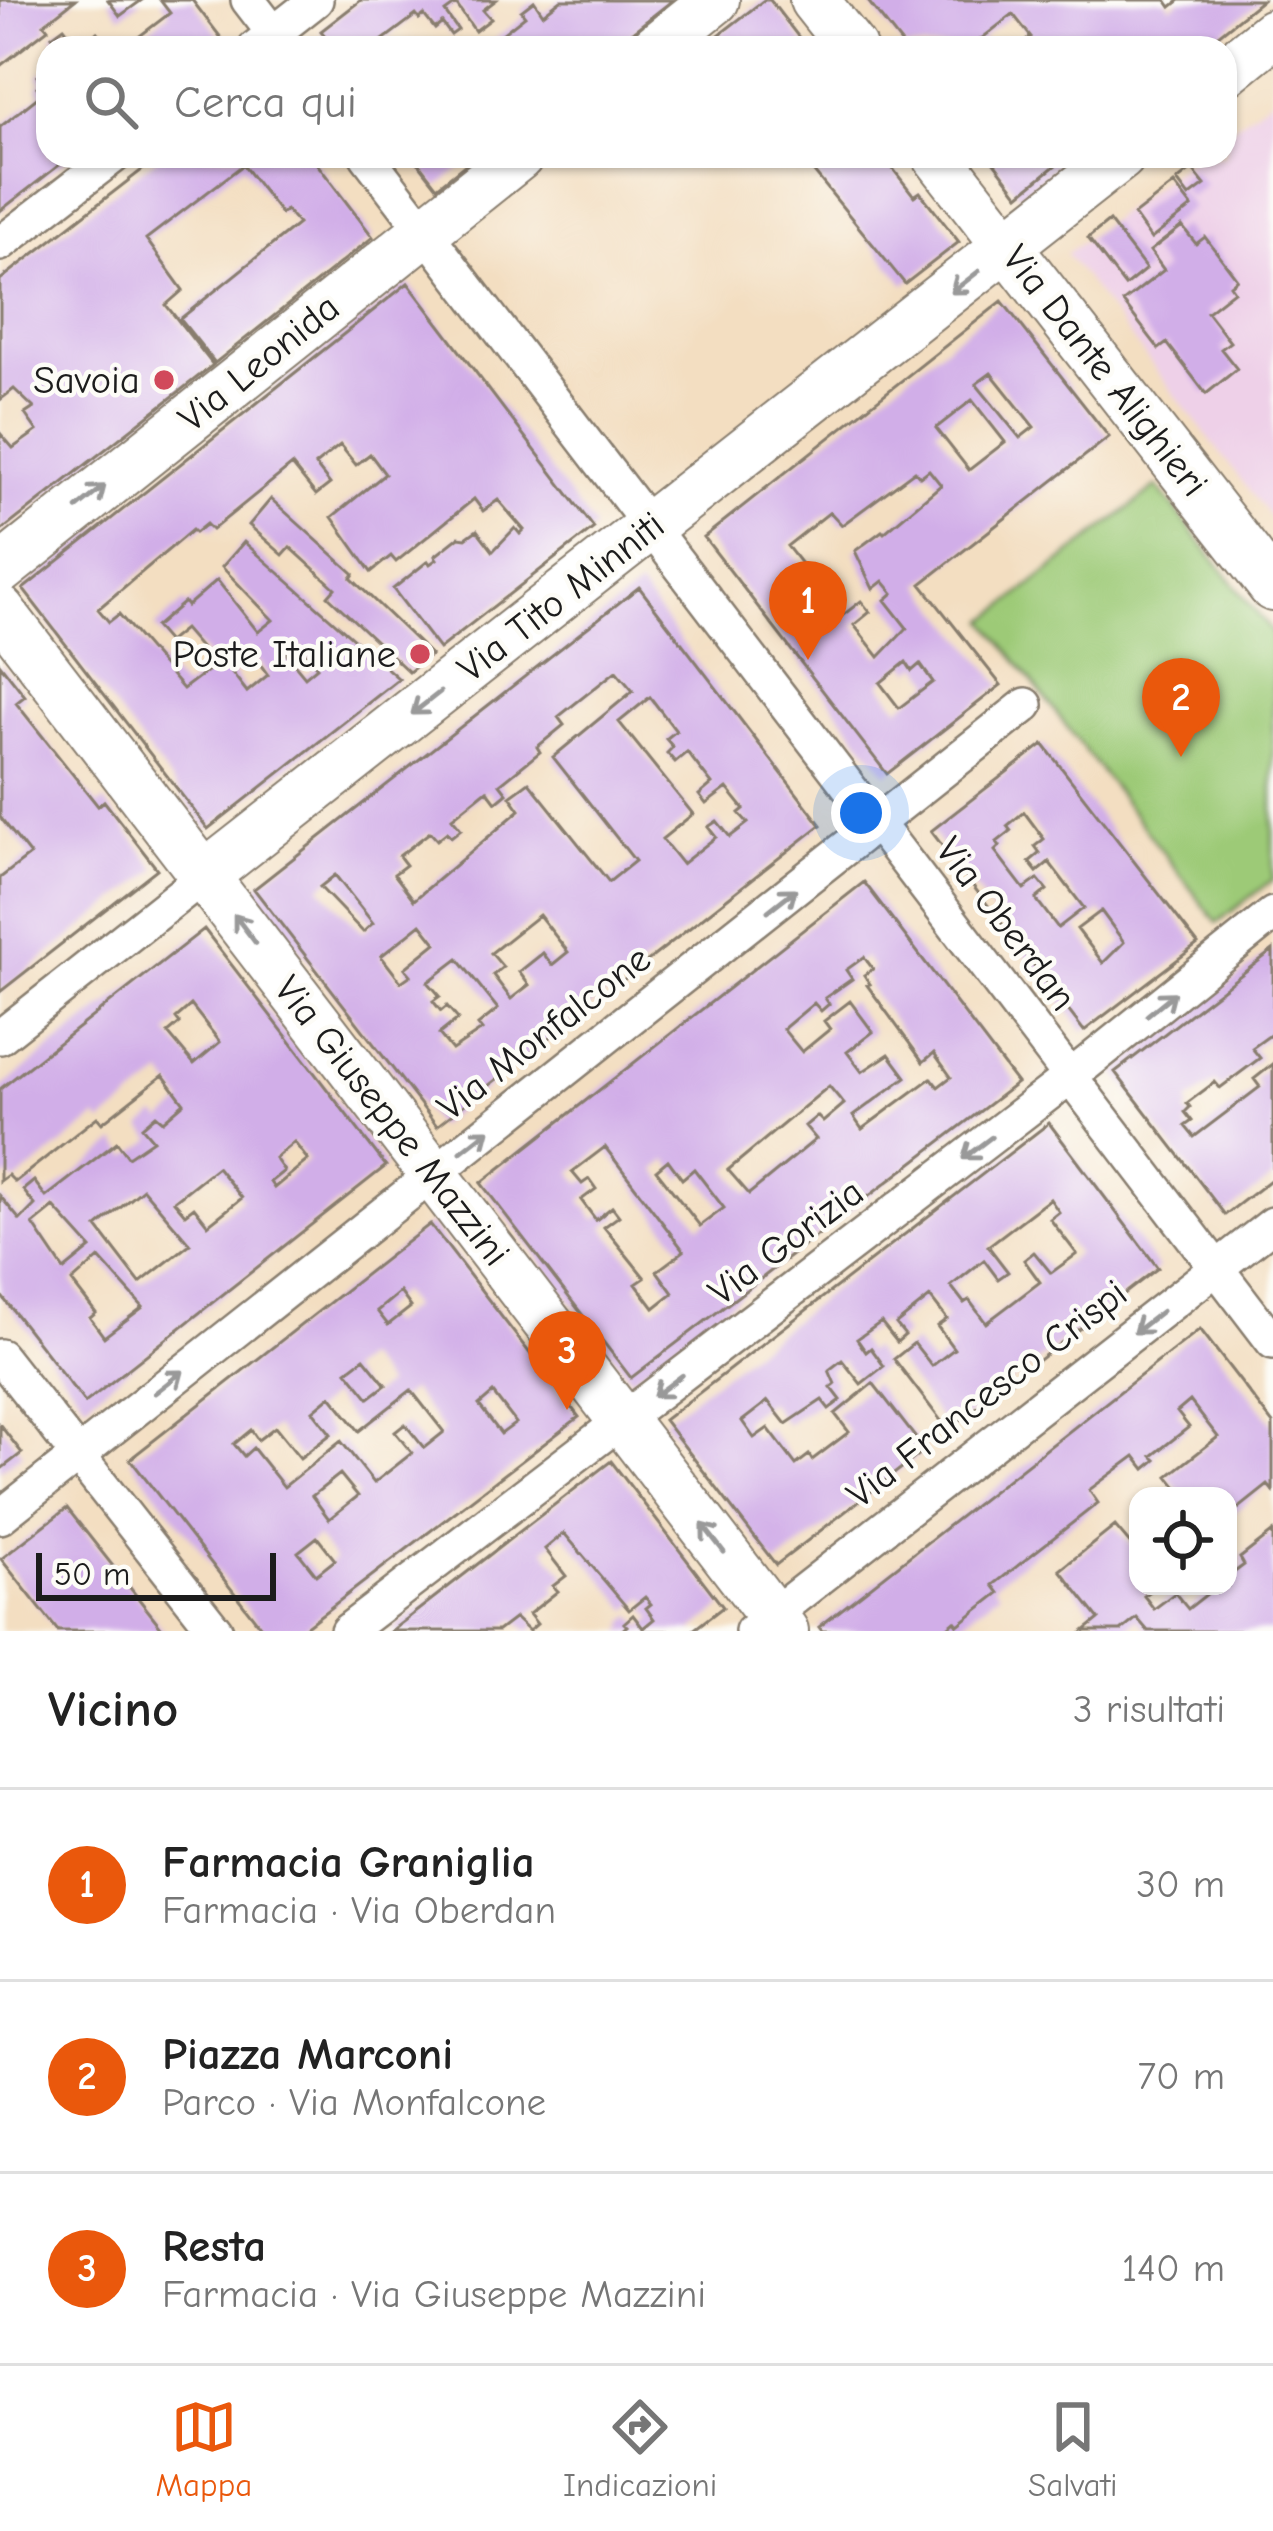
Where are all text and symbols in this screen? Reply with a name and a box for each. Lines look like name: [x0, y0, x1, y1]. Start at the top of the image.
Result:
search box: [36, 36, 1237, 168]
icon: search: [78, 69, 144, 135]
text: Cerca qui: [174, 76, 357, 128]
street label: Via Dante Alighieri: [993, 237, 1217, 505]
one-way arrow: [949, 268, 981, 295]
street label: Via Leonida: [170, 285, 348, 441]
place label: Savoia: [33, 358, 140, 403]
marker: Savoia: [151, 367, 177, 393]
one-way arrow: [75, 484, 107, 511]
street label: Via Tito Minniti: [449, 503, 673, 691]
pin: 1: [769, 561, 847, 660]
place label: Poste Italiane: [173, 632, 396, 677]
marker: Poste Italiane: [407, 641, 433, 667]
pin: 2: [1142, 658, 1220, 757]
one-way arrow: [410, 689, 442, 716]
your location: [831, 783, 891, 843]
street label: Via Oberdan: [926, 829, 1086, 1019]
one-way arrow: [766, 887, 798, 914]
one-way arrow: [233, 913, 258, 946]
street label: Via Monfalcone: [429, 936, 659, 1130]
street label: Via Giuseppe Mazzini: [265, 967, 519, 1275]
one-way arrow: [1145, 991, 1177, 1018]
one-way arrow: [459, 1128, 491, 1155]
one-way arrow: [962, 1135, 994, 1161]
street label: Via Gorizia: [700, 1169, 872, 1315]
street label: Via Francesco Crispi: [838, 1271, 1136, 1517]
one-way arrow: [1132, 1309, 1165, 1334]
pin: 3: [528, 1311, 606, 1410]
one-way arrow: [153, 1369, 185, 1396]
one-way arrow: [652, 1373, 685, 1398]
map controls: [1129, 1487, 1237, 1595]
button: locate: [1129, 1487, 1237, 1595]
one-way arrow: [700, 1523, 726, 1555]
scale bar: [36, 1547, 276, 1600]
text: 50 m: [54, 1555, 130, 1593]
text: Vicino: [48, 1680, 178, 1739]
text: 3 risultati: [1073, 1687, 1225, 1732]
text: Farmacia Graniglia: [162, 1836, 535, 1888]
text: 1: [79, 1862, 95, 1907]
text: 30 m: [1136, 1862, 1225, 1907]
text: Farmacia · Via Oberdan: [162, 1888, 556, 1933]
text: Piazza Marconi: [162, 2028, 453, 2080]
text: 2: [77, 2054, 97, 2099]
text: 70 m: [1138, 2054, 1225, 2099]
text: Parco · Via Monfalcone: [162, 2080, 546, 2125]
text: Resta: [162, 2220, 266, 2272]
text: 3: [77, 2246, 97, 2291]
text: 140 m: [1122, 2246, 1225, 2291]
text: Farmacia · Via Giuseppe Mazzini: [162, 2272, 706, 2317]
tab: Mappa: [155, 2394, 252, 2504]
tab: Indicazioni: [563, 2394, 717, 2504]
tab: Salvati: [1028, 2394, 1118, 2504]

